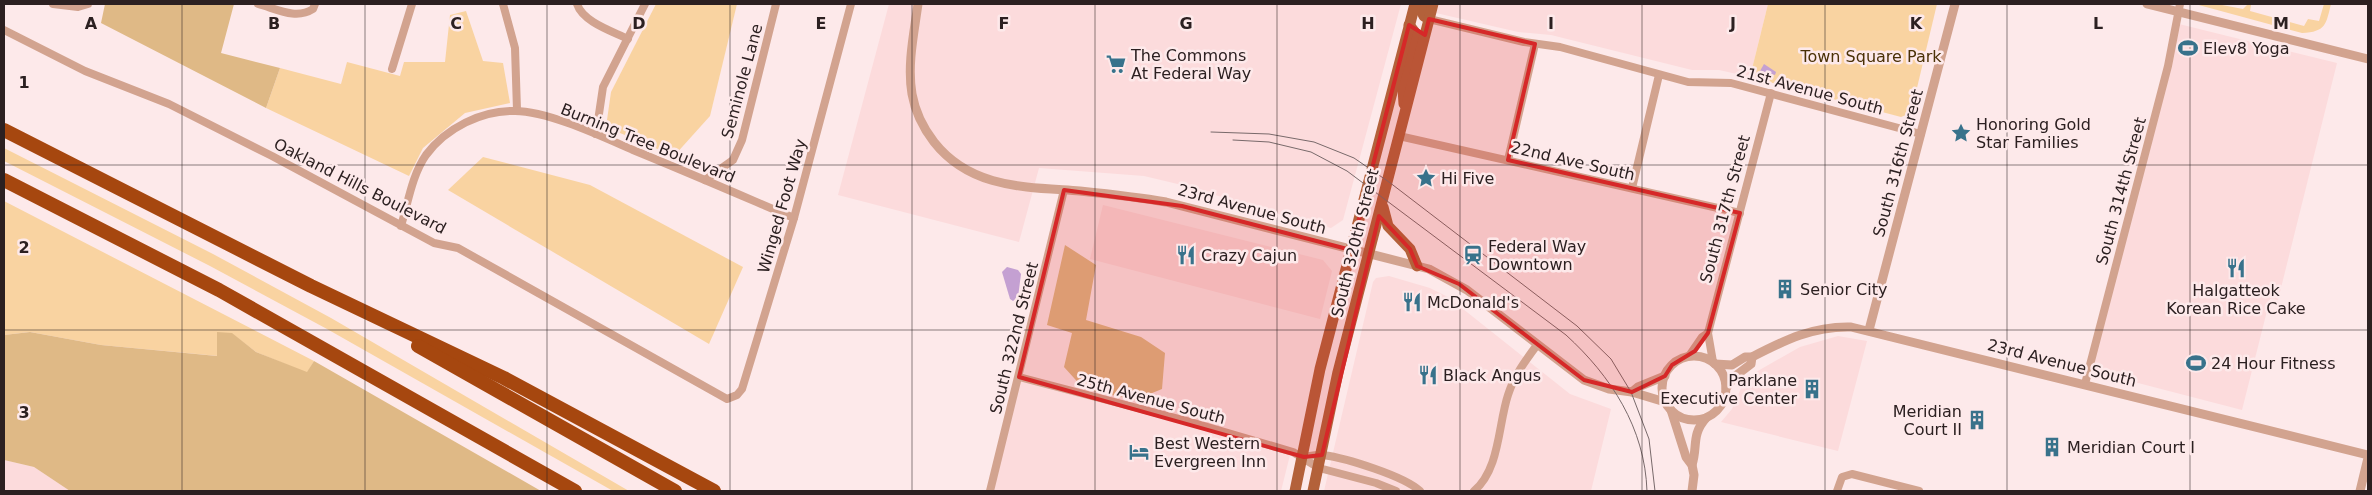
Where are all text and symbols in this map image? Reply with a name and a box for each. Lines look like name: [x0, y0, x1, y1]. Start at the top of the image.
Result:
text: A: [85, 14, 98, 33]
text: B: [268, 14, 280, 33]
text: C: [450, 14, 462, 33]
text: D: [632, 14, 646, 33]
text: E: [816, 14, 826, 33]
text: F: [999, 14, 1009, 33]
text: G: [1179, 14, 1193, 33]
text: H: [1361, 14, 1375, 33]
text: I: [1548, 14, 1554, 33]
text: J: [1729, 14, 1736, 33]
text: K: [1910, 14, 1923, 33]
text: L: [2093, 14, 2103, 33]
text: M: [2273, 14, 2289, 33]
street label: Seminole Lane: [718, 22, 766, 140]
sports icon: Elev8 Yoga: [2177, 37, 2199, 59]
place label: Elev8 Yoga: [2203, 39, 2290, 58]
place label: The Commons At Federal Way: [1130, 46, 1251, 83]
park label: Town Square Park: [1799, 47, 1942, 66]
supermarket icon: The Commons At Federal Way: [1105, 53, 1127, 75]
street label: 21st Avenue South: [1735, 61, 1885, 119]
text: 1: [18, 73, 30, 92]
street label: South 316th Street: [1869, 87, 1927, 239]
street label: Burning Tree Boulevard: [558, 99, 738, 187]
place label: Honoring Gold Star Families: [1976, 115, 2091, 152]
street label: South 314th Street: [2092, 115, 2150, 267]
place icon: Honoring Gold Star Families: [1950, 122, 1972, 144]
street label: South 317th Street: [1696, 133, 1754, 285]
street label: Oakland Hills Boulevard: [271, 134, 449, 238]
street label: Winged Foot Way: [754, 137, 810, 275]
street label: 22nd Ave South: [1509, 137, 1637, 185]
street label: South 320th Street: [1327, 167, 1383, 319]
place icon: Hi Five: [1415, 167, 1437, 189]
place label: Hi Five: [1441, 169, 1494, 188]
street label: 23rd Avenue South: [1176, 180, 1328, 238]
place label: Federal Way Downtown: [1488, 237, 1586, 274]
text: 2: [18, 238, 30, 257]
restaurant icon: Crazy Cajun: [1175, 244, 1197, 266]
station icon: Federal Way Downtown: [1462, 244, 1484, 266]
place label: Crazy Cajun: [1201, 246, 1297, 265]
restaurant icon: Halgatteok Korean Rice Cake: [2225, 257, 2247, 279]
street label: South 322nd Street: [986, 260, 1042, 416]
building icon: Senior City: [1774, 278, 1796, 300]
place label: Senior City: [1800, 280, 1887, 299]
place label: Halgatteok Korean Rice Cake: [2166, 281, 2306, 318]
restaurant icon: McDonald's: [1401, 291, 1423, 313]
place label: McDonald's: [1427, 293, 1519, 312]
street label: 23rd Avenue South: [1986, 335, 2138, 391]
sports icon: 24 Hour Fitness: [2185, 352, 2207, 374]
place label: 24 Hour Fitness: [2211, 354, 2335, 373]
restaurant icon: Black Angus: [1417, 364, 1439, 386]
place label: Black Angus: [1443, 366, 1541, 385]
street label: 25th Avenue South: [1075, 370, 1227, 428]
place label: Parklane Executive Center: [1660, 371, 1797, 408]
building icon: Parklane Executive Center: [1801, 378, 1823, 400]
place label: Meridian Court II: [1893, 402, 1962, 439]
text: 3: [18, 403, 30, 422]
building icon: Meridian Court II: [1966, 409, 1988, 431]
place label: Best Western Evergreen Inn: [1154, 434, 1266, 471]
building icon: Meridian Court I: [2041, 436, 2063, 458]
place label: Meridian Court I: [2067, 438, 2195, 457]
hotel icon: Best Western Evergreen Inn: [1128, 441, 1150, 463]

